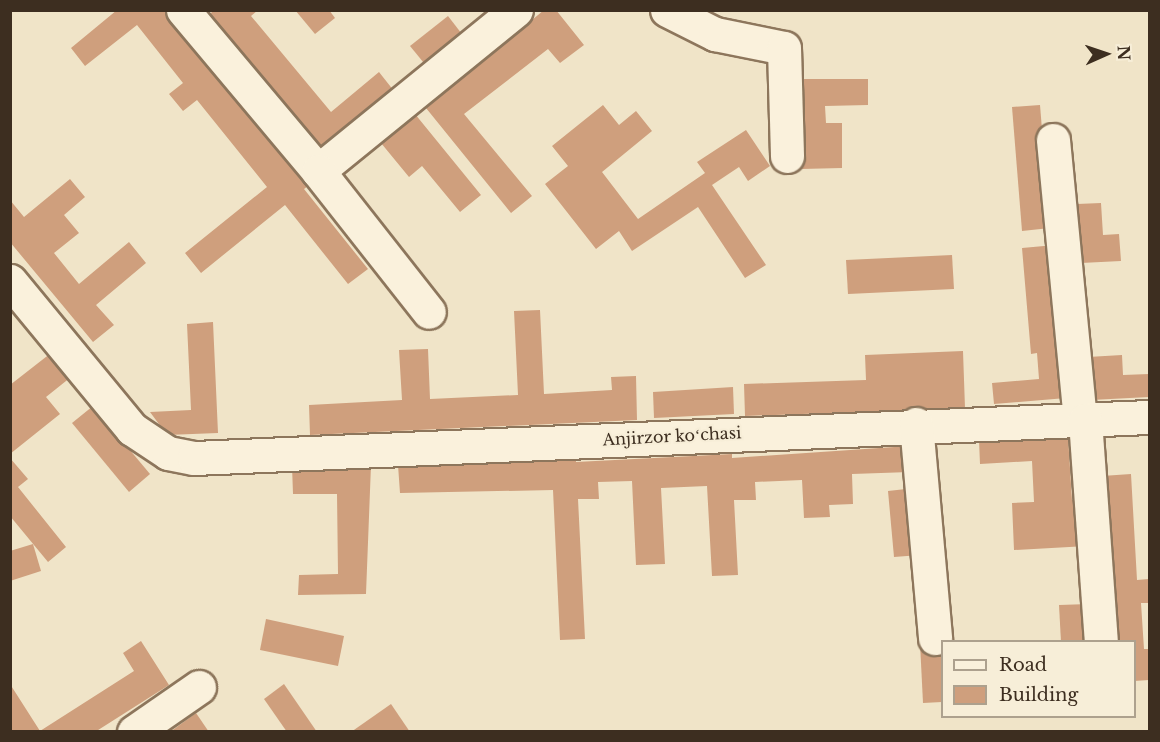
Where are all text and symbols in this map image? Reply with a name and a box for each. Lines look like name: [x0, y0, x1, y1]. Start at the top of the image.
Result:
north arrow: [1076, 24, 1136, 84]
text: N: [1114, 45, 1134, 61]
street label: Anjirzor koʻchasi: [602, 423, 742, 449]
legend: [941, 640, 1136, 718]
text: Road: [999, 654, 1047, 676]
text: Building: [999, 684, 1078, 706]

